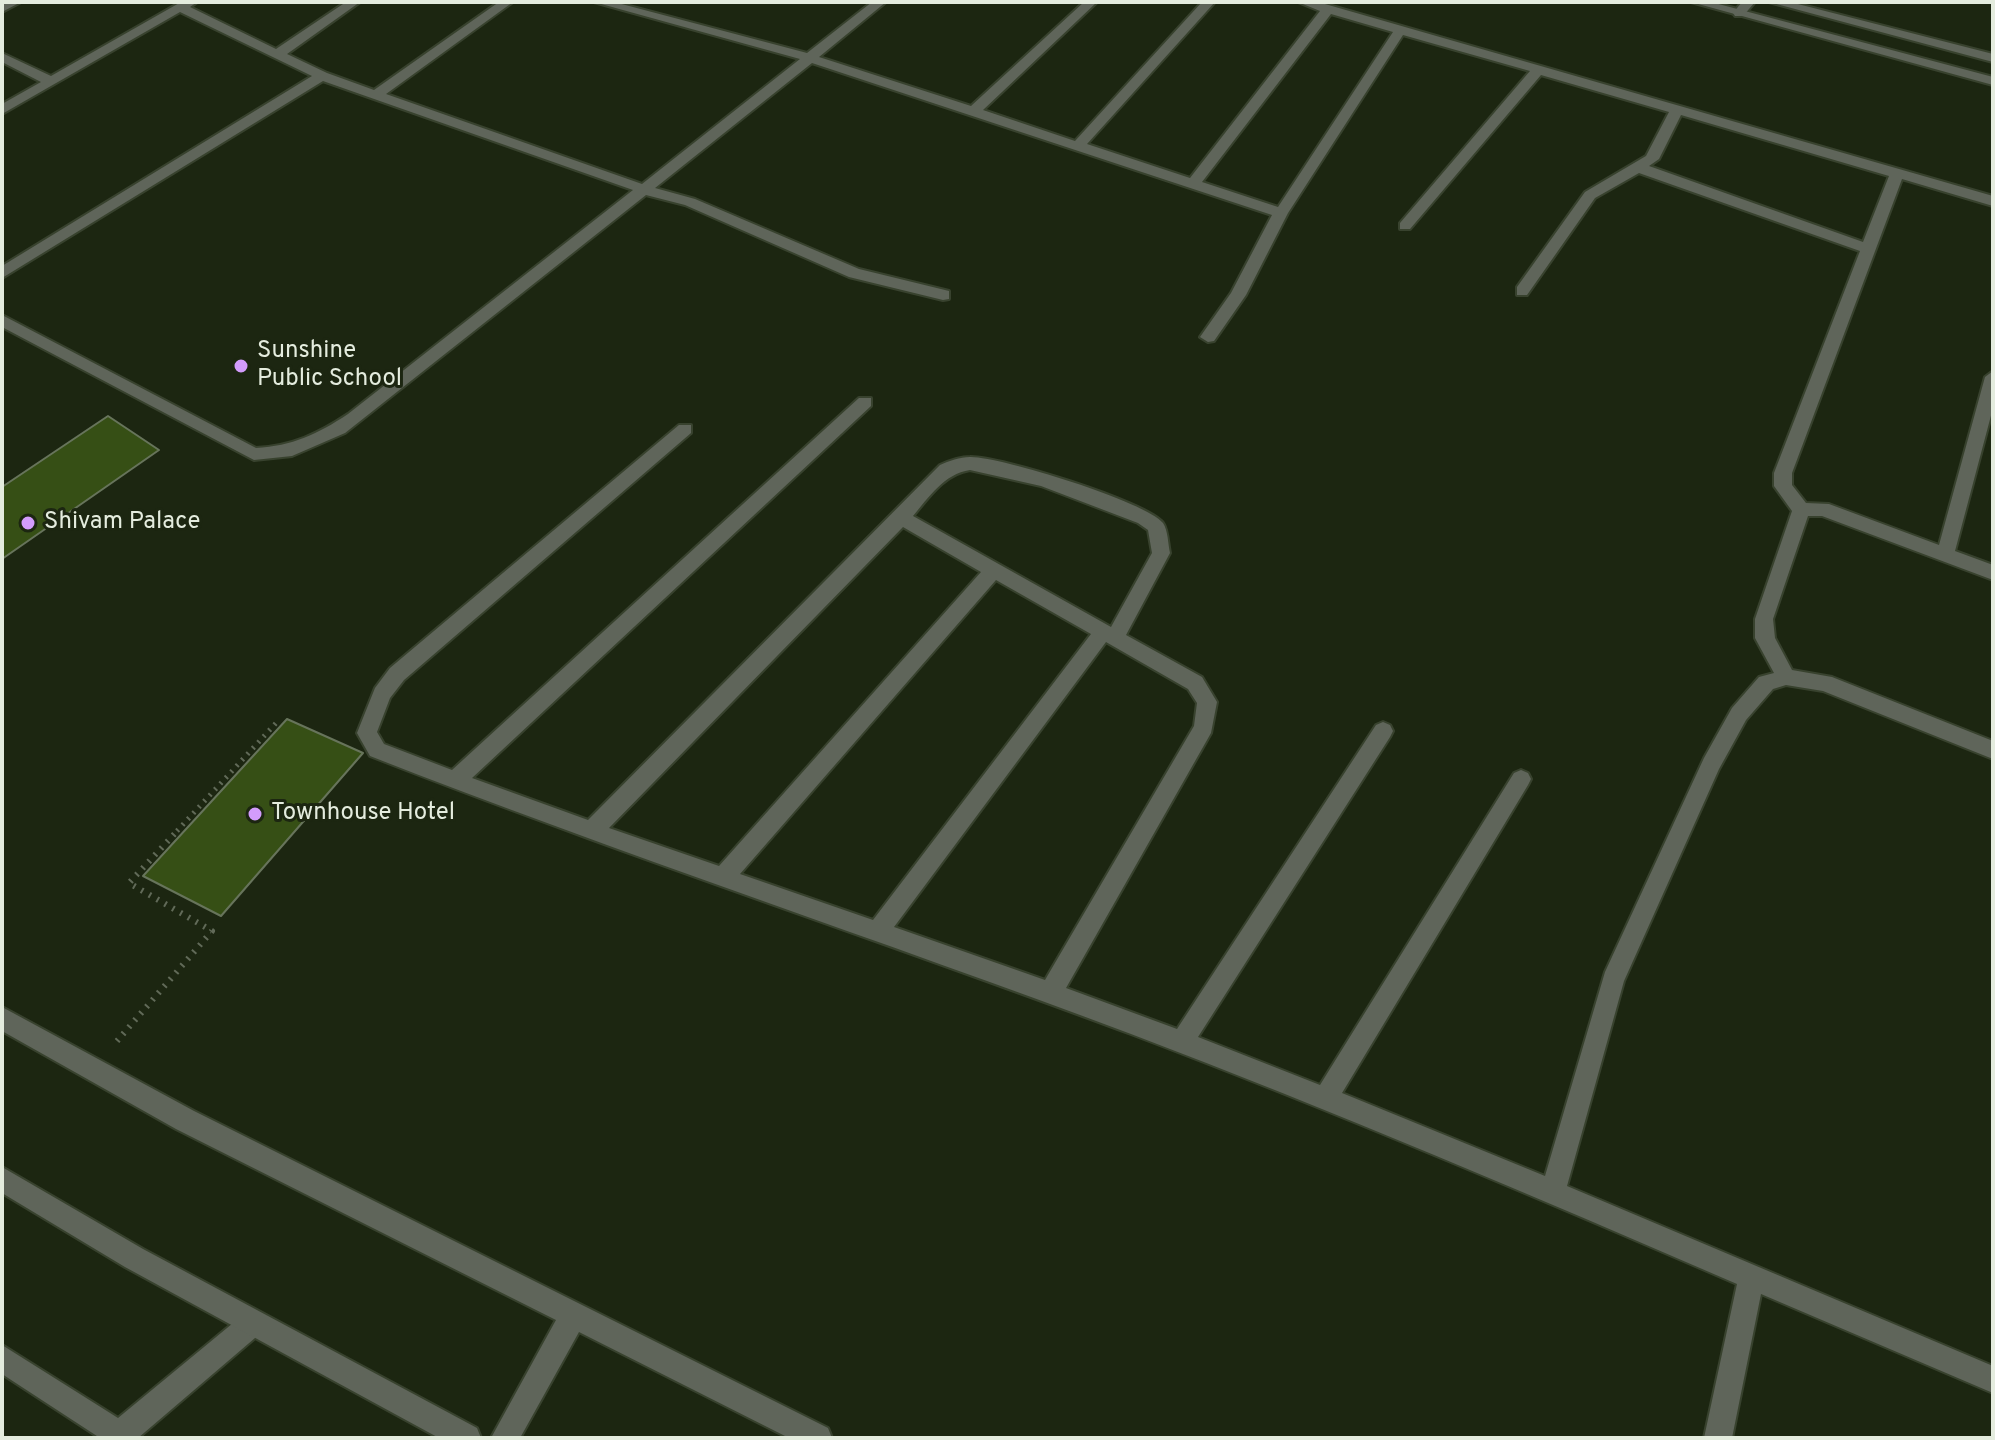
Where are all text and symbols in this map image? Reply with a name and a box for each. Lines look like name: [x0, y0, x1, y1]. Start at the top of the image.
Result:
place label: Sunshine Public School: [257, 338, 402, 394]
marker: Sunshine Public School: [232, 357, 250, 375]
place label: Shivam Palace: [44, 509, 200, 537]
marker: Shivam Palace: [19, 514, 37, 532]
place label: Townhouse Hotel: [271, 800, 455, 828]
marker: Townhouse Hotel: [246, 805, 264, 823]

